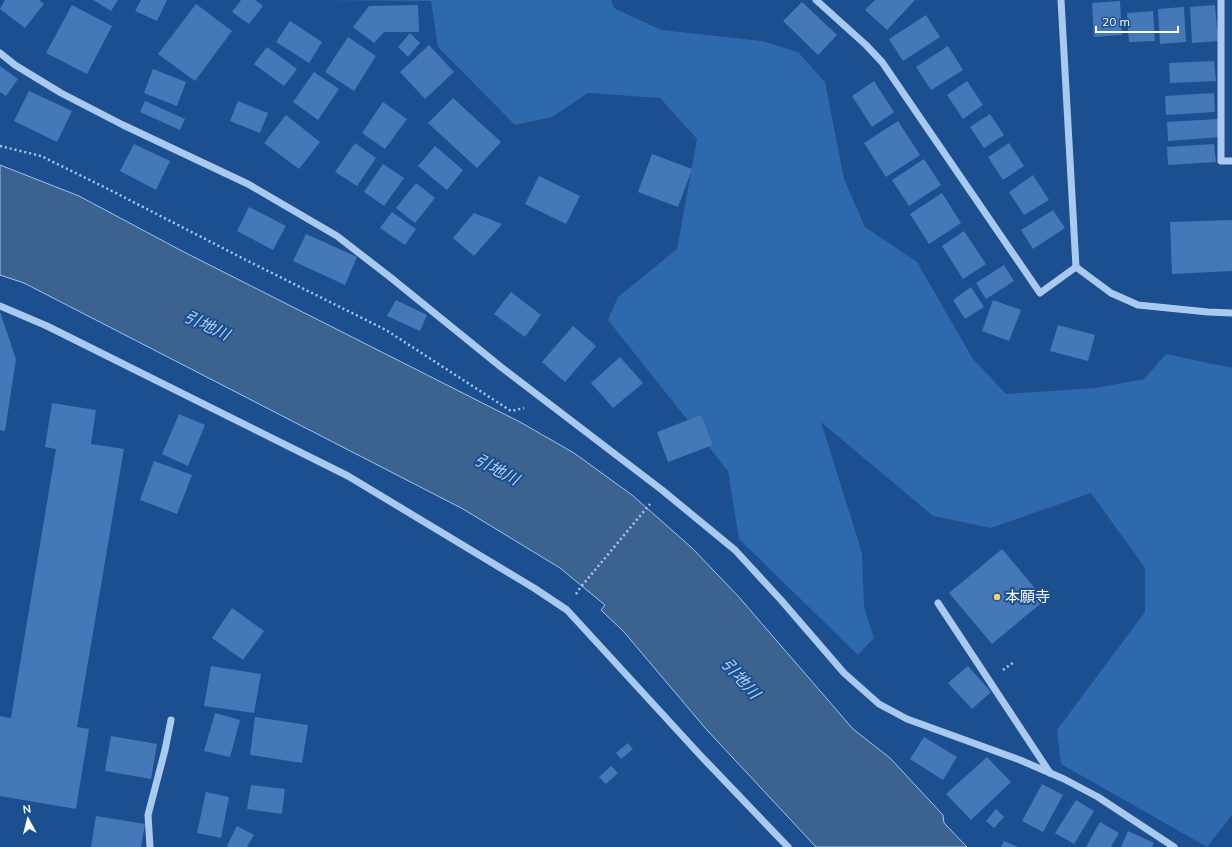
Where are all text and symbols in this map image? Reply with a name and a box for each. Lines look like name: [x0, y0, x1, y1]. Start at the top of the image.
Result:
scale bar: [1096, 8, 1178, 34]
text: 20 m: [1102, 14, 1130, 29]
water label: 引地川: [181, 306, 235, 345]
water label: 引地川: [471, 449, 525, 490]
place label: 本願寺: [1005, 587, 1050, 606]
marker: 本願寺: [992, 592, 1002, 602]
water label: 引地川: [718, 653, 766, 704]
north arrow: [8, 799, 48, 839]
text: N: [22, 802, 32, 817]

